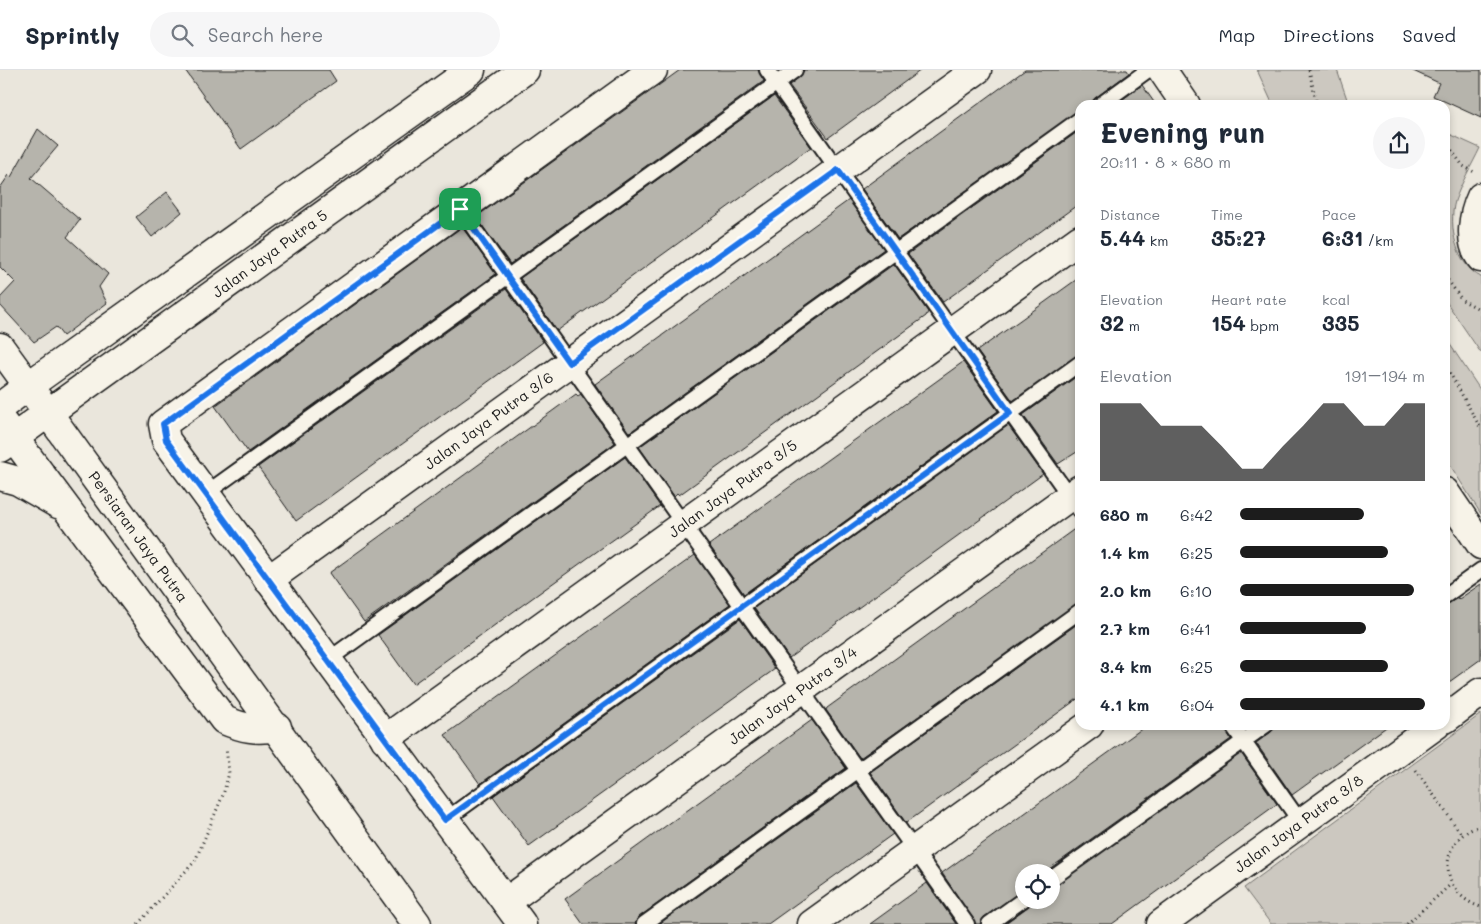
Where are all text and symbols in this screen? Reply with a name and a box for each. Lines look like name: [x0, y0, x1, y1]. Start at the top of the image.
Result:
search box: [150, 12, 500, 57]
text: Sprintly: [25, 19, 120, 50]
icon: search: [168, 21, 196, 49]
text: Search here: [208, 22, 323, 47]
text: Map: [1218, 23, 1255, 47]
text: Directions: [1283, 23, 1375, 47]
text: Saved: [1403, 23, 1456, 47]
text: Evening run: [1100, 114, 1265, 150]
button: share: [1373, 117, 1425, 169]
text: 20:11 · 8 × 680 m: [1100, 151, 1231, 172]
pin: [439, 188, 481, 230]
icon: arrive: [446, 195, 474, 223]
street label: Jalan Jaya Putra 5: [208, 205, 331, 302]
text: Distance: [1100, 205, 1160, 224]
text: Time: [1211, 205, 1243, 224]
text: Pace: [1322, 205, 1356, 224]
text: 5.44: [1100, 224, 1145, 251]
text: 35:27: [1211, 224, 1266, 251]
text: 6:31: [1322, 224, 1363, 251]
text: km: [1145, 231, 1168, 250]
text: /km: [1363, 231, 1394, 250]
text: Elevation: [1100, 290, 1163, 309]
text: Heart rate: [1211, 290, 1287, 309]
text: kcal: [1322, 290, 1350, 309]
text: 32: [1100, 309, 1124, 336]
text: 154: [1211, 309, 1246, 336]
text: 335: [1322, 309, 1359, 336]
text: m: [1124, 316, 1140, 335]
text: bpm: [1246, 316, 1279, 335]
text: Elevation: [1100, 365, 1172, 386]
text: 191–194 m: [1344, 365, 1425, 386]
street label: Jalan Jaya Putra 3/6: [420, 367, 557, 474]
street label: Jalan Jaya Putra 3/5: [664, 435, 801, 542]
street label: Persiaran Jaya Putra: [84, 467, 193, 606]
text: 680 m: [1100, 504, 1148, 525]
text: 6:42: [1180, 504, 1213, 525]
text: 1.4 km: [1100, 542, 1149, 563]
text: 6:25: [1180, 542, 1213, 563]
text: 2.0 km: [1100, 580, 1151, 601]
text: 6:10: [1180, 580, 1212, 601]
text: 2.7 km: [1100, 618, 1150, 639]
text: 6:41: [1180, 618, 1211, 639]
street label: Jalan Jaya Putra 3/4: [724, 642, 861, 749]
text: 3.4 km: [1100, 656, 1152, 677]
text: 6:25: [1180, 656, 1213, 677]
text: 4.1 km: [1100, 694, 1149, 715]
text: 6:04: [1180, 694, 1214, 715]
street label: Jalan Jaya Putra 3/8: [1230, 770, 1367, 877]
map controls: [1015, 864, 1060, 909]
button: locate: [1015, 864, 1060, 909]

